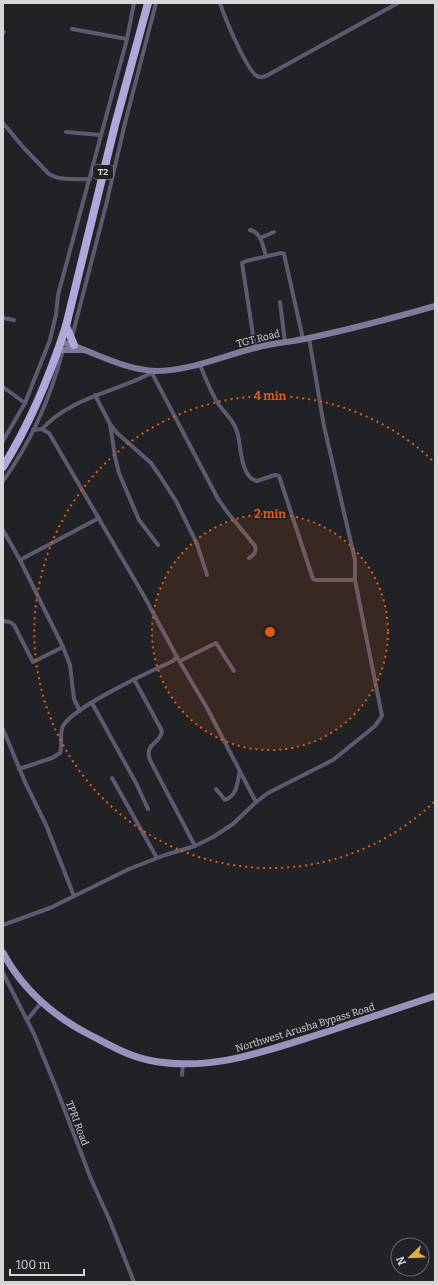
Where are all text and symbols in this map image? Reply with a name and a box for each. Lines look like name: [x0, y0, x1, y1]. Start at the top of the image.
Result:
road number: T2: [93, 165, 113, 179]
street label: TGT Road: [235, 328, 281, 350]
text: 4 min: [254, 389, 286, 403]
text: 2 min: [254, 507, 286, 521]
centre of rings: [263, 625, 277, 639]
street label: Northwest Arusha Bypass Road: [234, 1001, 376, 1055]
street label: TPRI Road: [63, 1099, 91, 1147]
north arrow: [390, 1237, 430, 1277]
scale bar: [10, 1251, 84, 1277]
text: N: [393, 1254, 409, 1267]
text: 100 m: [16, 1258, 51, 1272]

